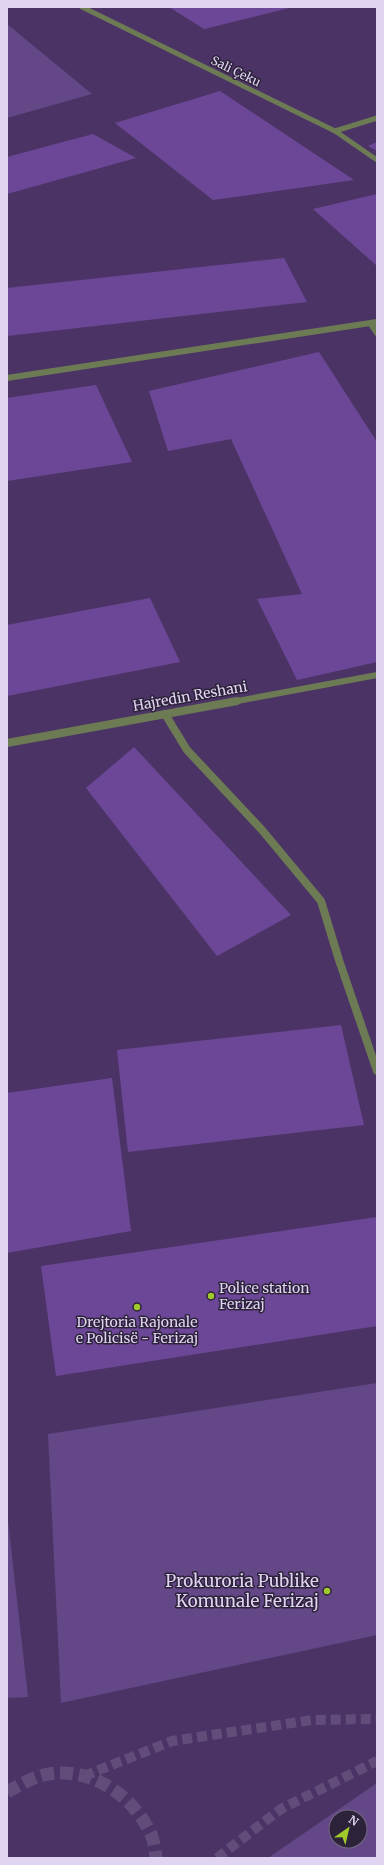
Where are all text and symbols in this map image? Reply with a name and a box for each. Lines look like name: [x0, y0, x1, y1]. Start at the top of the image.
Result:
street label: Sali Çeku: [209, 53, 264, 90]
street label: Hajredin Reshani: [131, 677, 249, 715]
place label: Police station Ferizaj: [219, 1279, 310, 1313]
marker: Police station Ferizaj: [206, 1291, 216, 1301]
marker: Drejtoria Rajonale e Policisë - Ferizaj: [132, 1302, 142, 1312]
place label: Drejtoria Rajonale e Policisë - Ferizaj: [76, 1313, 198, 1347]
place label: Prokuroria Publike Komunale Ferizaj: [165, 1570, 319, 1612]
marker: Prokuroria Publike Komunale Ferizaj: [322, 1586, 332, 1596]
north arrow: [328, 1809, 368, 1849]
text: N: [346, 1812, 361, 1829]

